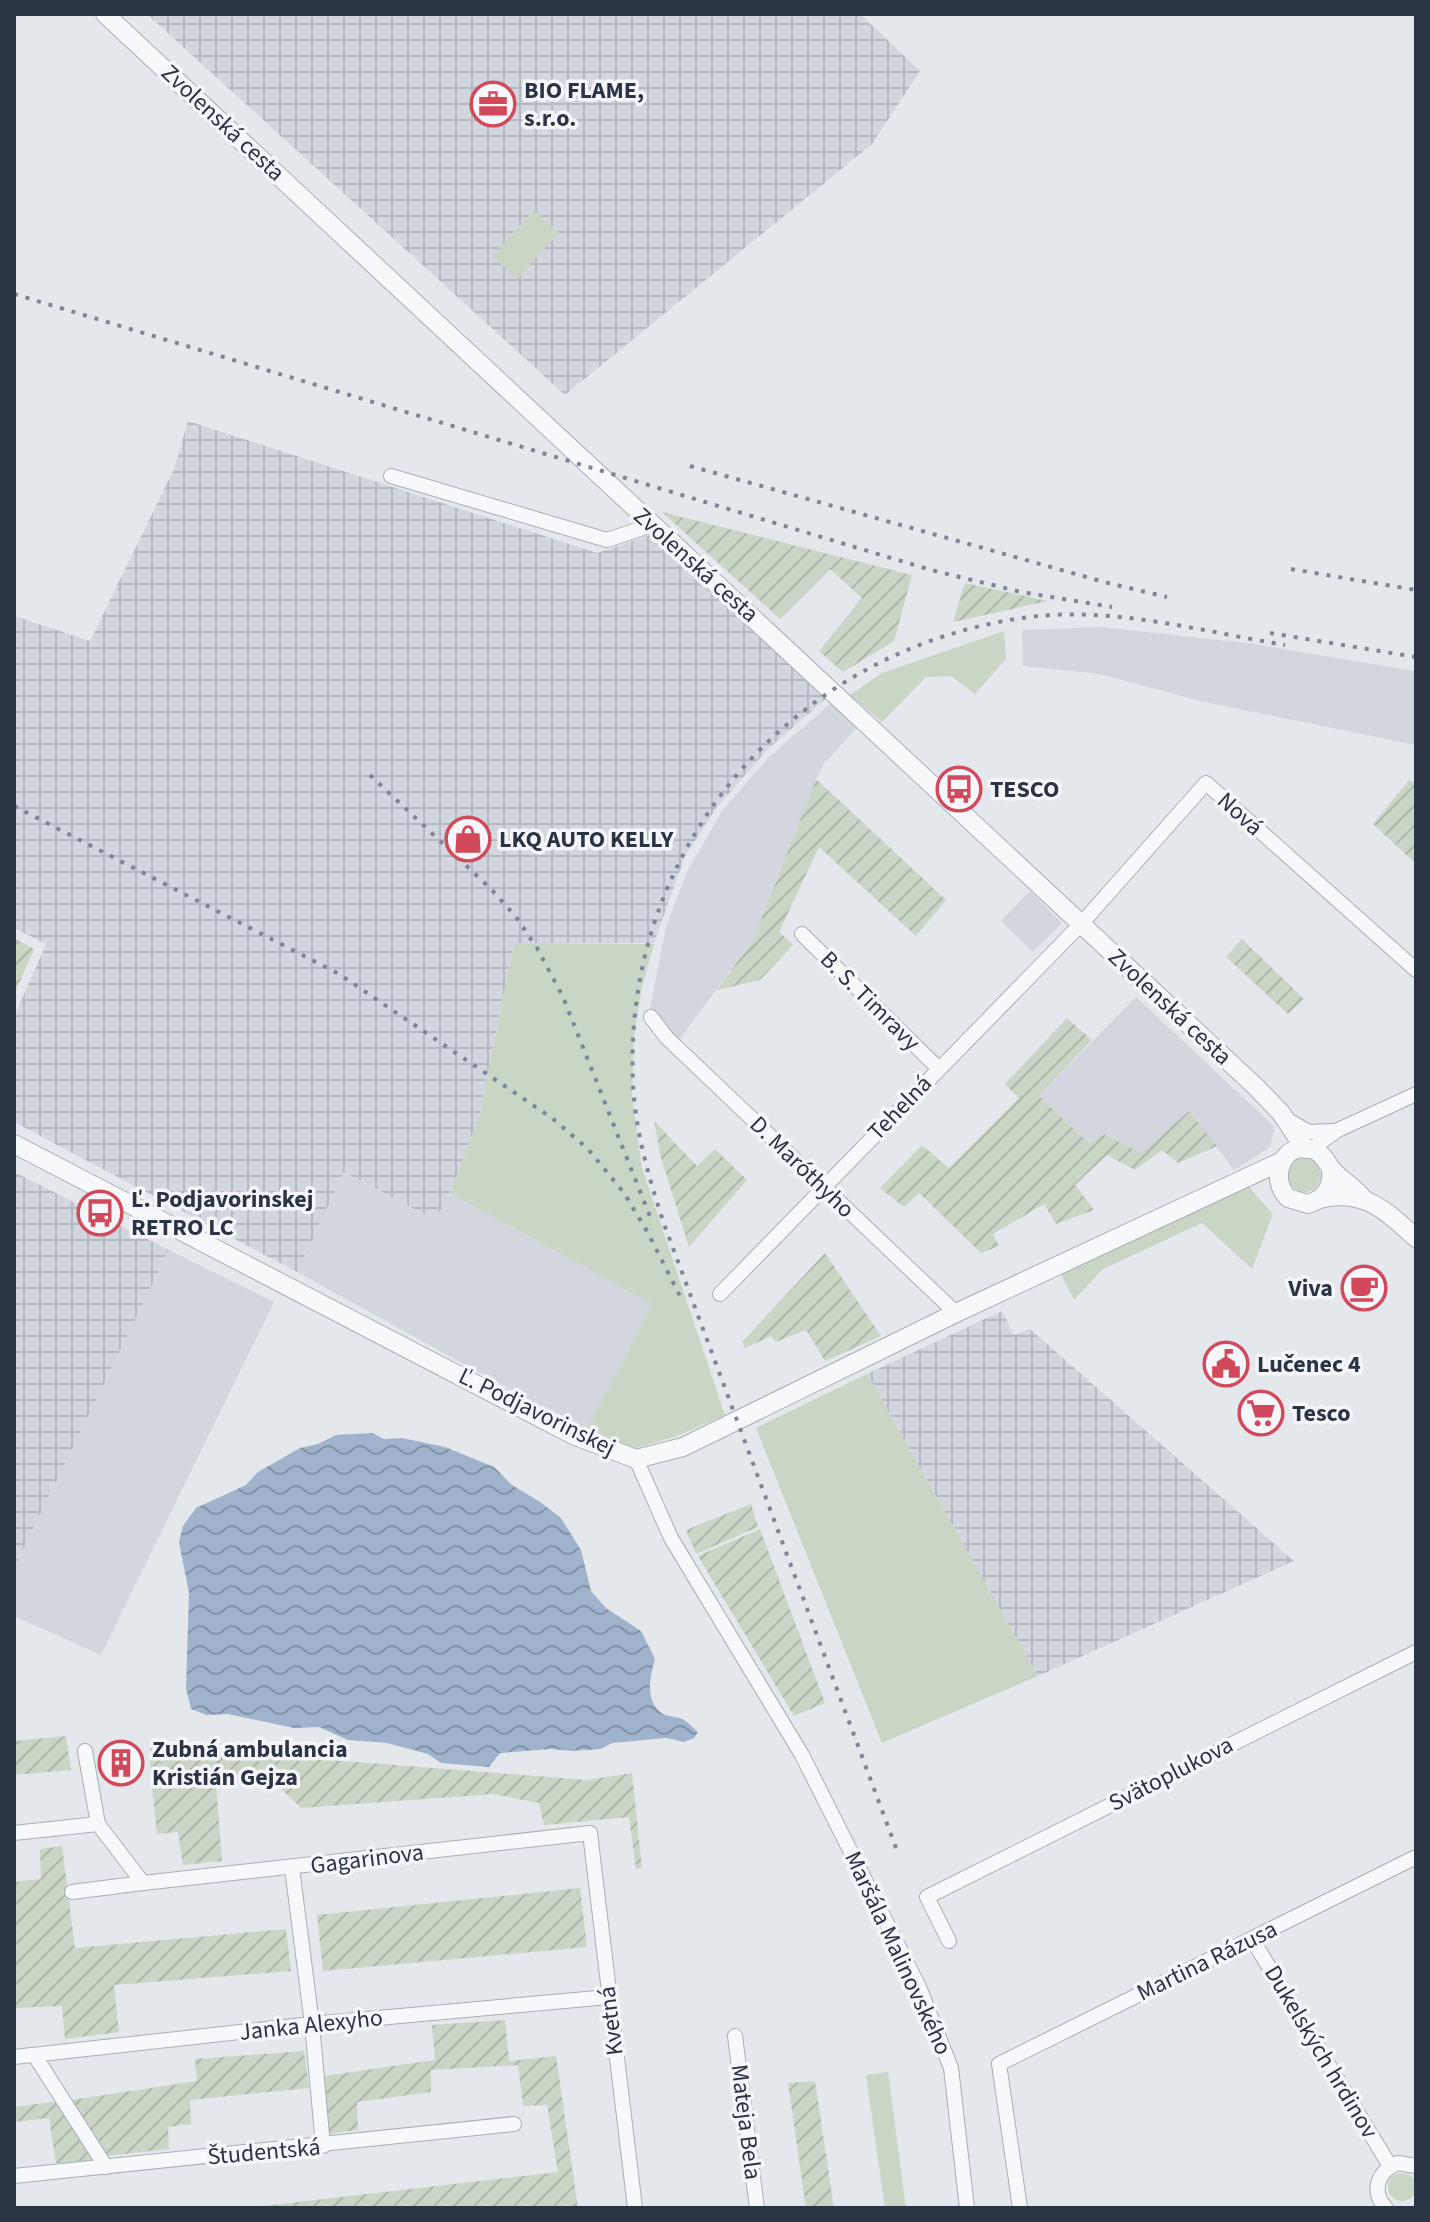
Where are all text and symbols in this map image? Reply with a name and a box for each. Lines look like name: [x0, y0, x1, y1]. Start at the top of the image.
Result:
street label: Zvolenská cesta: [153, 56, 293, 190]
place label: BIO FLAME, s.r.o.: [524, 73, 644, 136]
office icon: BIO FLAME, s.r.o.: [469, 80, 517, 128]
street label: Zvolenská cesta: [626, 499, 766, 631]
bus stop icon: TESCO: [935, 765, 983, 813]
place label: TESCO: [990, 772, 1059, 807]
street label: Nová: [1209, 784, 1271, 844]
shop icon: LKQ AUTO KELLY: [444, 815, 492, 863]
place label: LKQ AUTO KELLY: [499, 822, 674, 857]
street label: Zvolenská cesta: [1100, 940, 1240, 1074]
street label: B. S. Timravy: [812, 943, 928, 1059]
street label: Tehelná: [860, 1067, 940, 1149]
street label: D. Maróthyho: [742, 1108, 862, 1226]
place label: Ľ. Podjavorinskej RETRO LC: [131, 1182, 313, 1245]
bus stop icon: Ľ. Podjavorinskej RETRO LC: [76, 1189, 124, 1237]
cafe icon: Viva: [1340, 1264, 1388, 1312]
place label: Viva: [1287, 1271, 1333, 1306]
public building icon: Lučenec 4: [1202, 1340, 1250, 1388]
place label: Lučenec 4: [1257, 1347, 1361, 1382]
street label: Ľ. Podjavorinskej: [453, 1359, 621, 1465]
supermarket icon: Tesco: [1237, 1389, 1285, 1437]
place label: Tesco: [1292, 1396, 1350, 1431]
street label: Svätoplukova: [1103, 1728, 1239, 1820]
place label: Zubná ambulancia Kristián Gejza: [152, 1732, 348, 1795]
building icon: Zubná ambulancia Kristián Gejza: [97, 1739, 145, 1787]
street label: Gagarinova: [308, 1835, 426, 1883]
street label: Maršála Malinovského: [835, 1845, 961, 2061]
street label: Martina Rázusa: [1131, 1912, 1283, 2010]
street label: Dukelských hrdinov: [1255, 1959, 1387, 2145]
street label: Kvetná: [589, 1984, 633, 2058]
street label: Janka Alexyho: [238, 2000, 384, 2050]
street label: Mateja Bela: [722, 2062, 770, 2182]
street label: Študentská: [206, 2130, 322, 2174]

